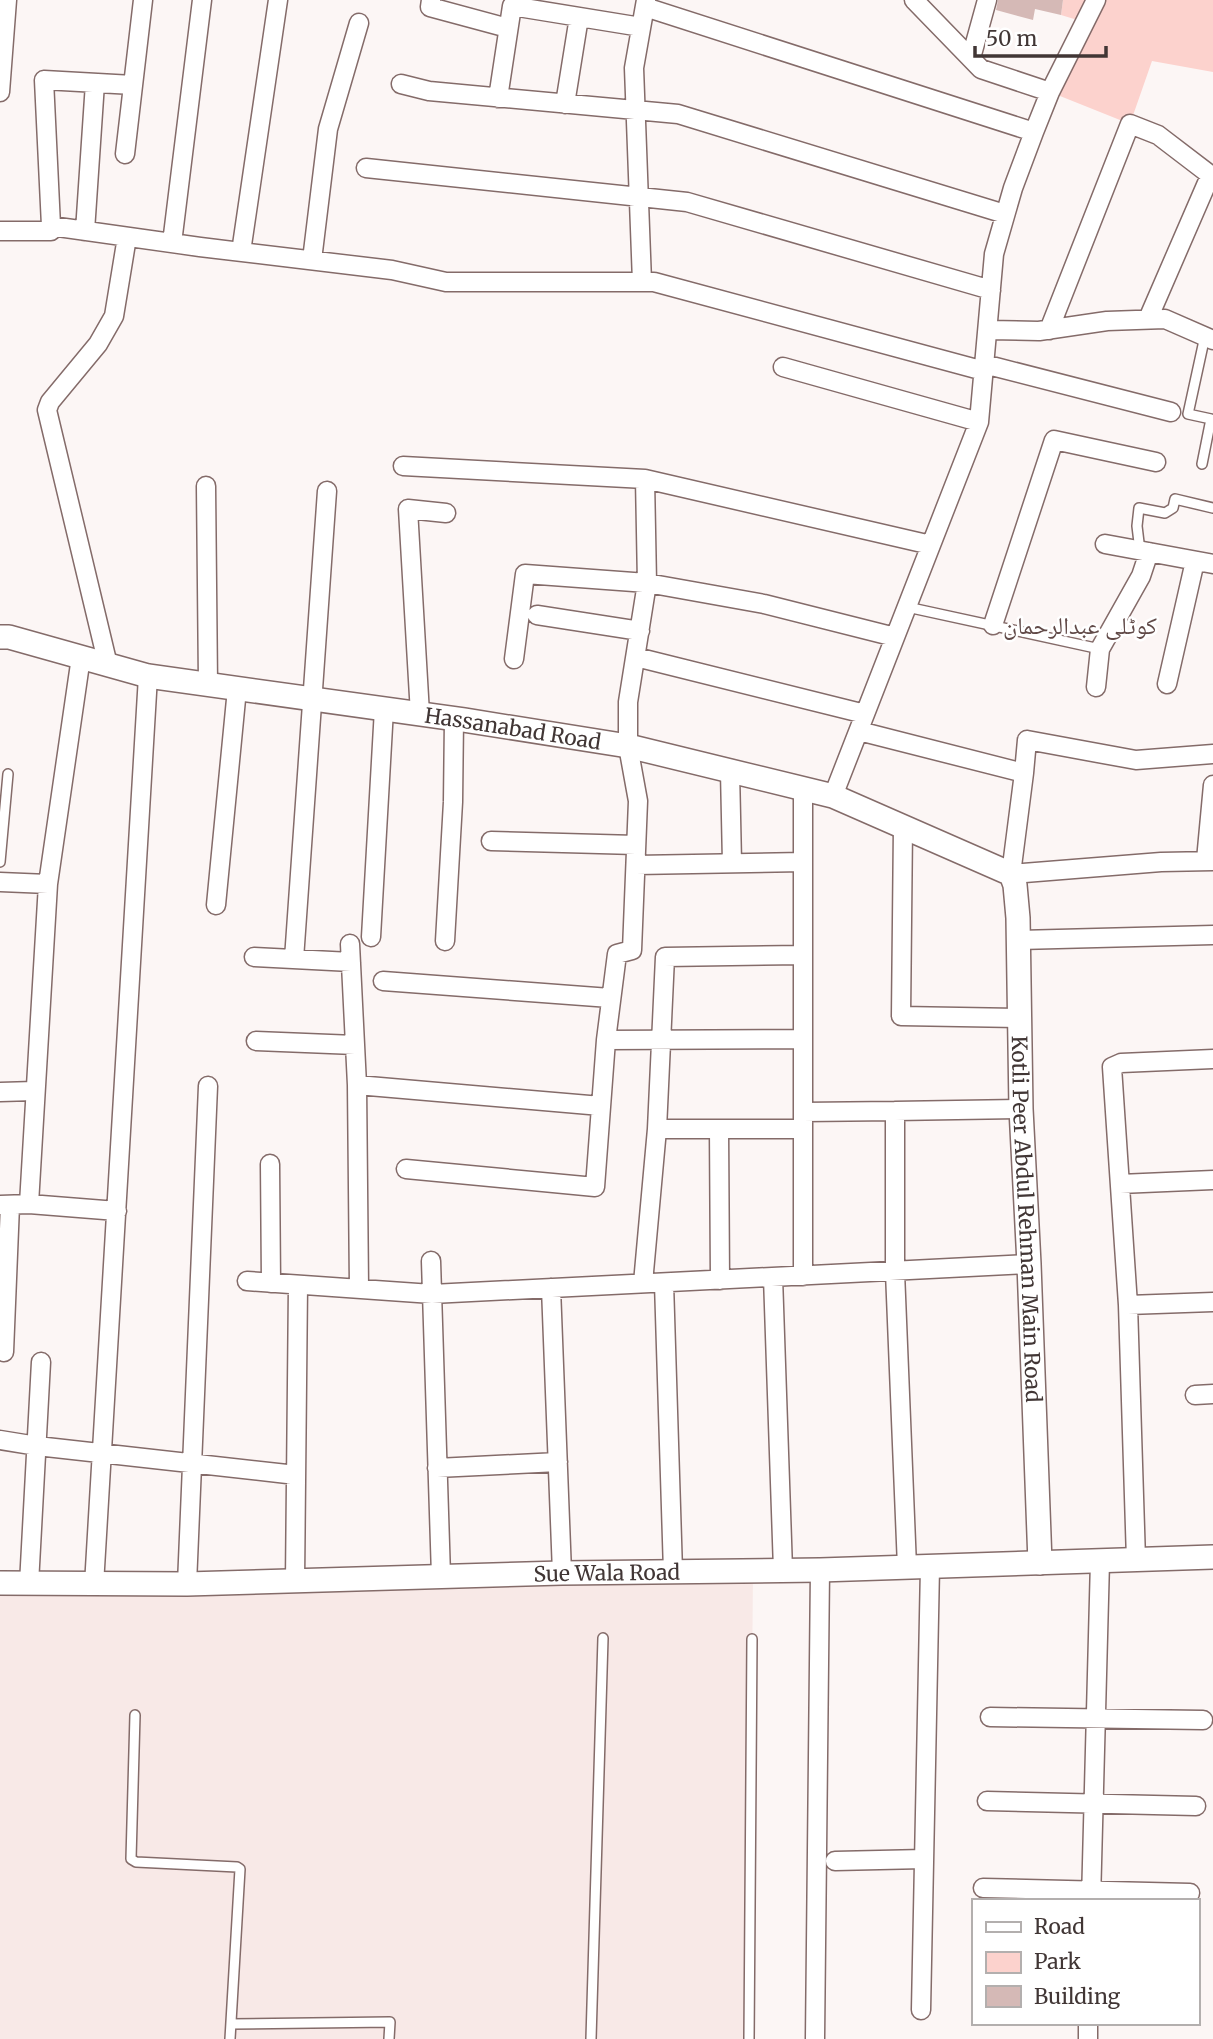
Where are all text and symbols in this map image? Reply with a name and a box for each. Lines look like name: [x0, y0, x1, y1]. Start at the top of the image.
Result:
scale bar: [975, 14, 1106, 58]
text: 50 m: [986, 25, 1037, 52]
district label: کوٹلی عبدالرحمان: [1003, 610, 1157, 641]
street label: Hassanabad Road: [423, 701, 603, 755]
street label: Kotli Peer Abdul Rehman Main Road: [1006, 1035, 1048, 1404]
street label: Sue Wala Road: [533, 1558, 681, 1587]
legend: [972, 1899, 1199, 2025]
text: Road: [1034, 1913, 1085, 1940]
text: Park: [1034, 1948, 1081, 1975]
text: Building: [1034, 1983, 1121, 2010]

